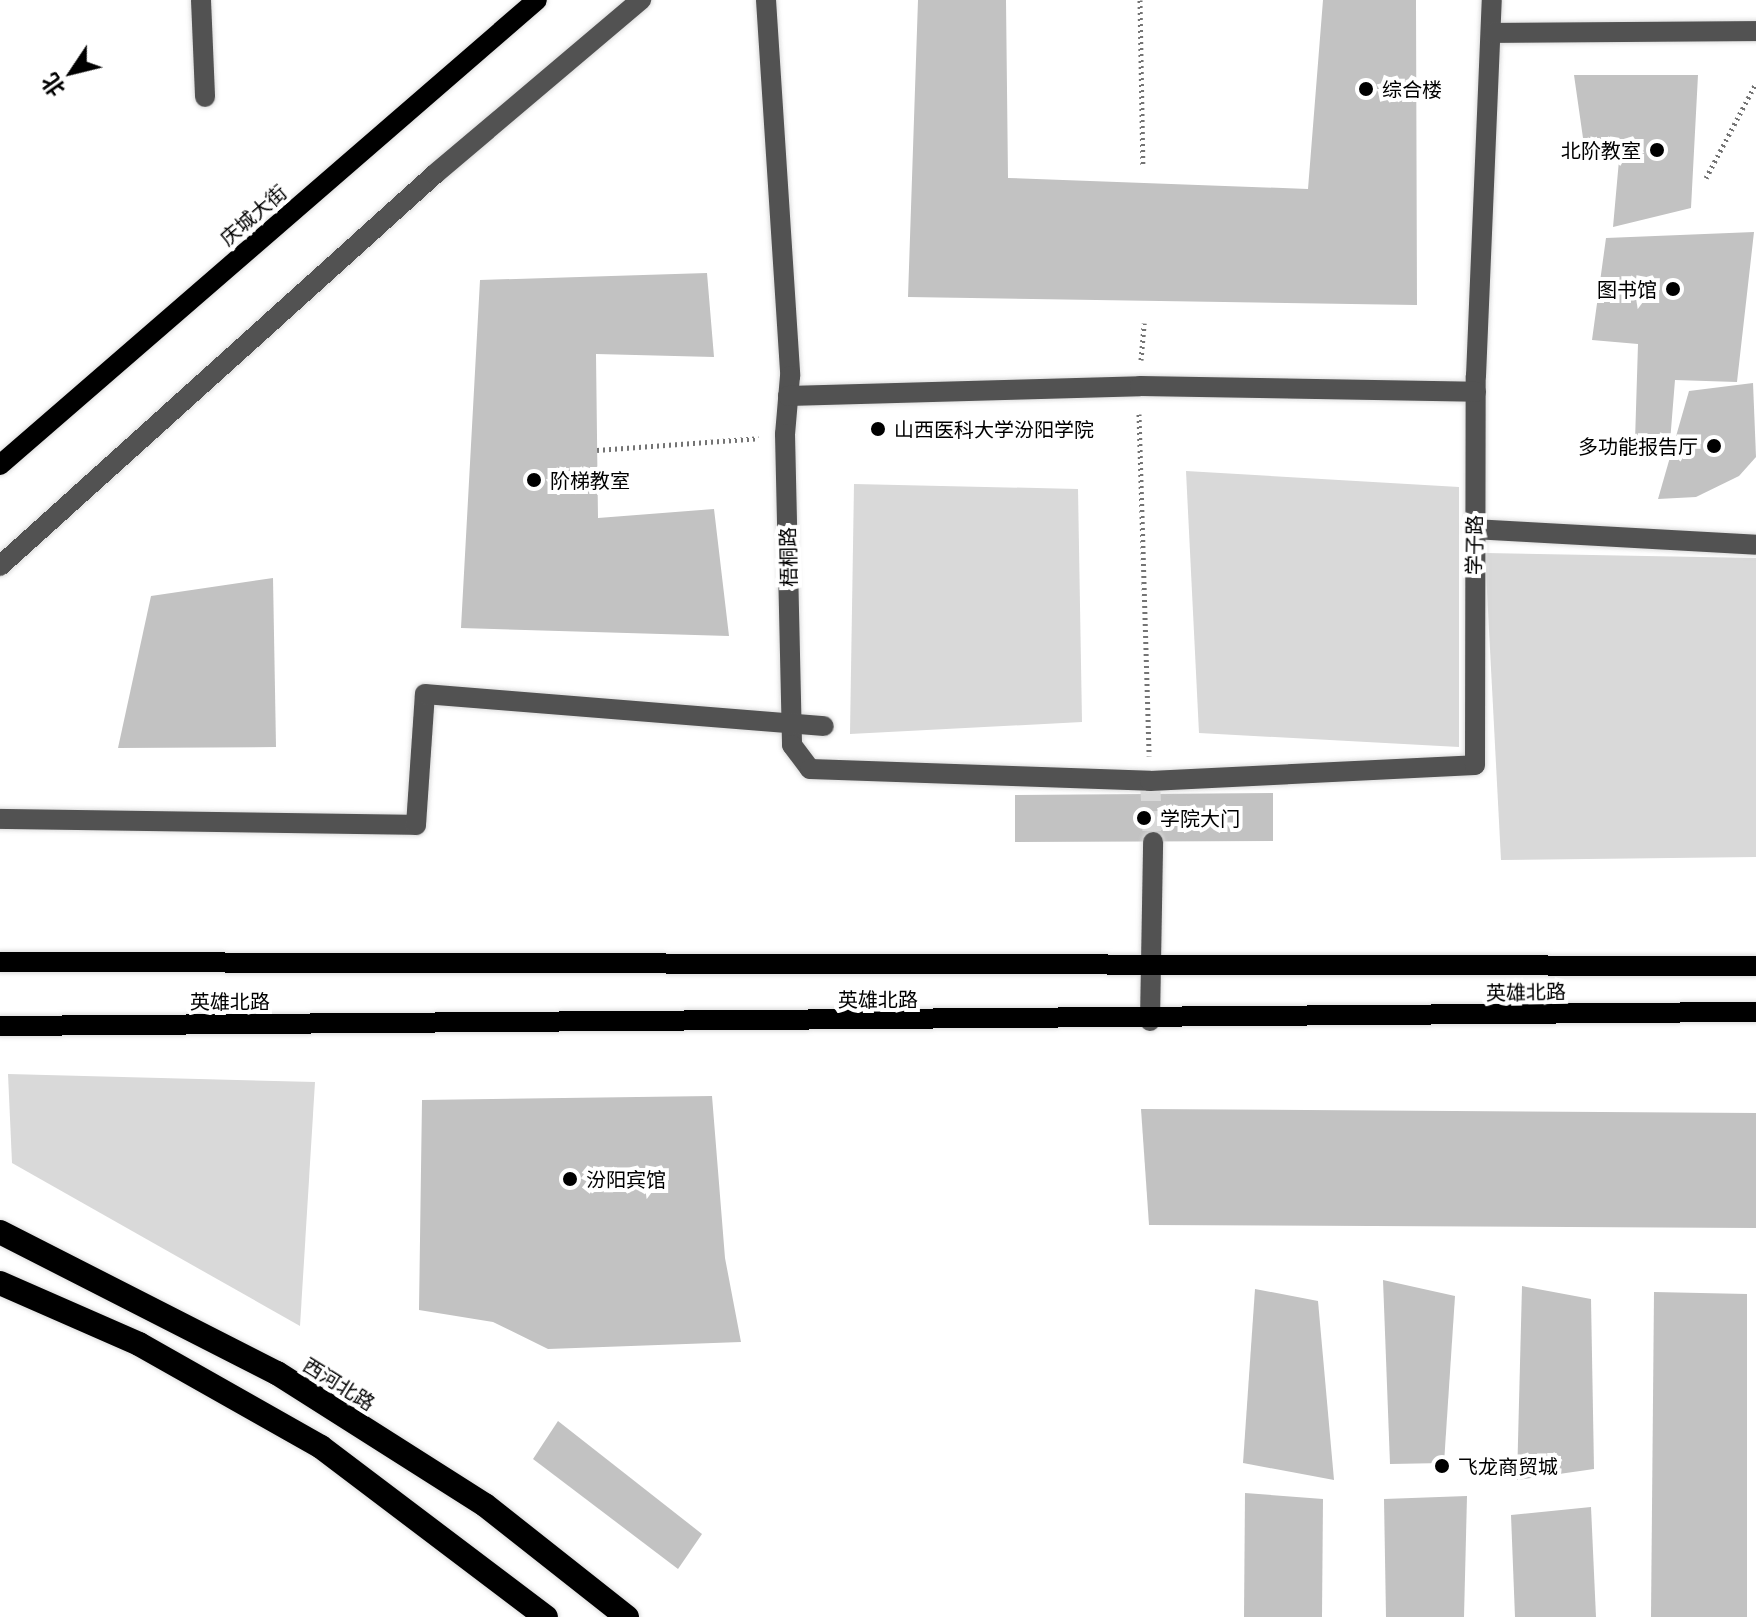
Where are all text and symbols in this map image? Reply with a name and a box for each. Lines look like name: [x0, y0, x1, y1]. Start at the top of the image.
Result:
north arrow: [32, 32, 112, 112]
text: 北: [34, 68, 71, 103]
place label: 综合楼: [1382, 77, 1442, 101]
marker: 综合楼: [1357, 80, 1375, 98]
place label: 北阶教室: [1561, 138, 1641, 162]
marker: 北阶教室: [1648, 141, 1666, 159]
street label: 庆城大街: [215, 180, 291, 250]
place label: 图书馆: [1597, 277, 1657, 301]
marker: 图书馆: [1664, 280, 1682, 298]
place label: 山西医科大学汾阳学院: [894, 417, 1094, 441]
marker: 山西医科大学汾阳学院: [869, 420, 887, 438]
place label: 多功能报告厅: [1578, 434, 1698, 458]
marker: 多功能报告厅: [1705, 437, 1723, 455]
place label: 阶梯教室: [550, 468, 630, 492]
marker: 阶梯教室: [525, 471, 543, 489]
street label: 学子路: [1461, 515, 1487, 575]
street label: 梧桐路: [775, 527, 801, 587]
place label: 学院大门: [1160, 806, 1240, 830]
marker: 学院大门: [1135, 809, 1153, 827]
street label: 英雄北路: [1486, 979, 1566, 1005]
street label: 英雄北路: [838, 987, 918, 1011]
street label: 英雄北路: [190, 989, 270, 1013]
place label: 汾阳宾馆: [586, 1167, 666, 1191]
marker: 汾阳宾馆: [561, 1170, 579, 1188]
street label: 西河北路: [299, 1353, 379, 1415]
place label: 飞龙商贸城: [1458, 1454, 1558, 1478]
marker: 飞龙商贸城: [1433, 1457, 1451, 1475]

